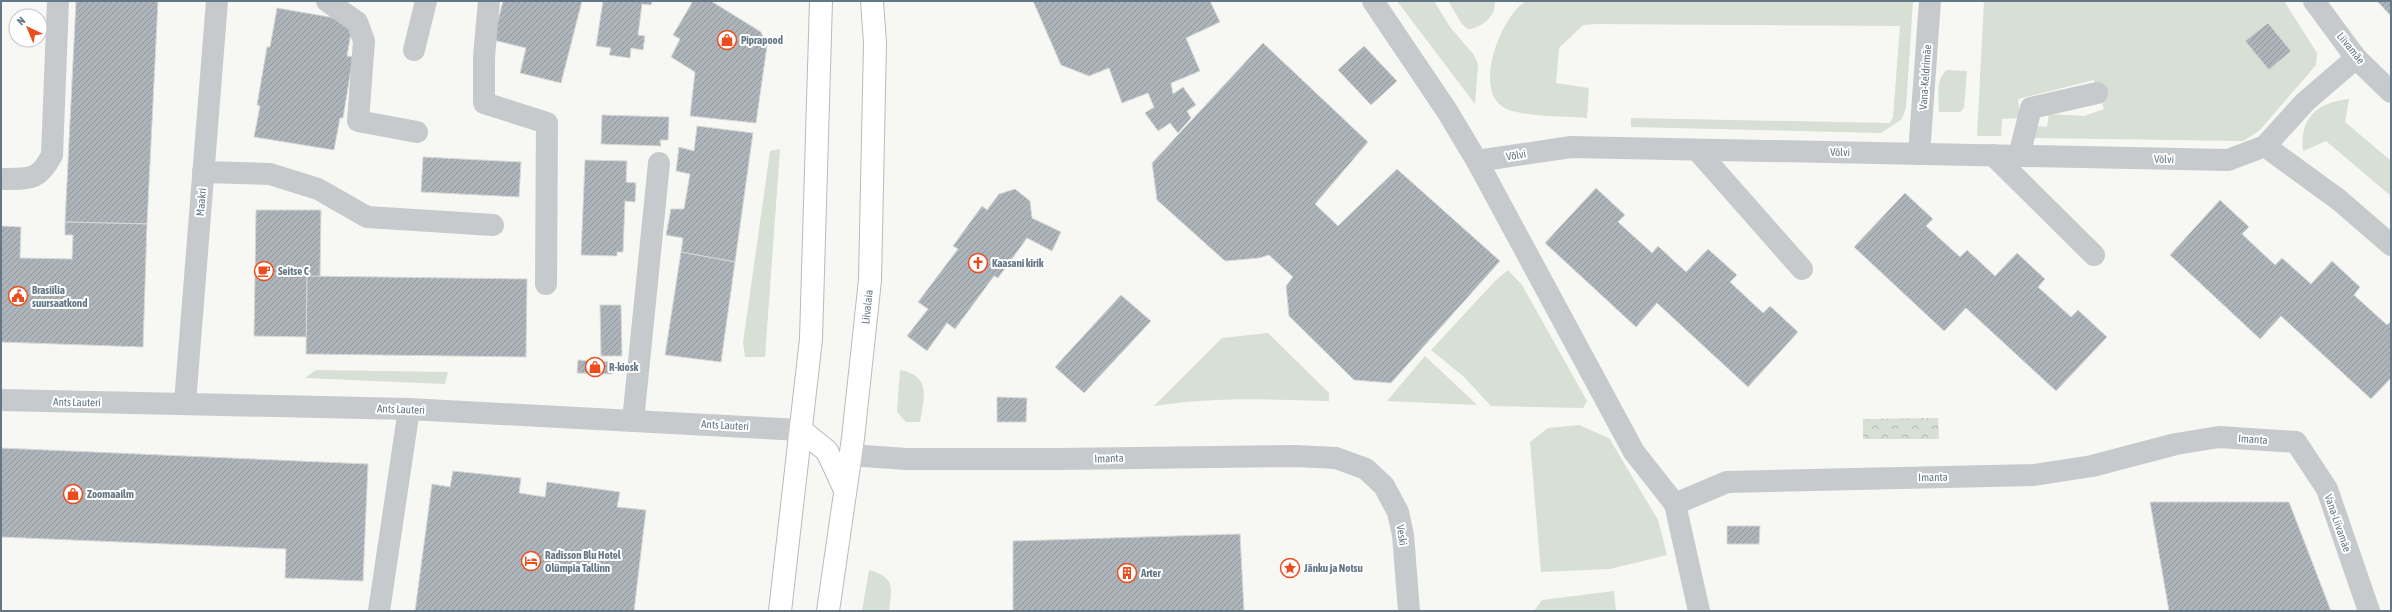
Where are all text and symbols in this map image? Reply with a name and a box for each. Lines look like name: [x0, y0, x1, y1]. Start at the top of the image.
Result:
north arrow: [8, 8, 48, 48]
text: N: [15, 14, 28, 27]
shop icon: Piprapood: [716, 29, 738, 51]
street label: Liivamäe: [2335, 30, 2367, 66]
place label: Piprapood: [741, 34, 783, 46]
street label: Vana-Keldrimäe: [1917, 44, 1933, 110]
street label: Võlvi: [1830, 146, 1850, 158]
street label: Võlvi: [1505, 148, 1527, 162]
street label: Võlvi: [2154, 153, 2174, 165]
street label: Maakri: [194, 187, 208, 217]
church icon: Kaasani kirik: [967, 252, 989, 274]
place label: Kaasani kirik: [992, 257, 1044, 269]
cafe icon: Seitse C: [253, 260, 275, 282]
place label: Seitse C: [278, 265, 309, 277]
place label: Brasiilia suursaatkond: [32, 284, 87, 309]
public building icon: Brasiilia suursaatkond: [7, 285, 29, 307]
street label: Liivalaia: [859, 289, 875, 325]
shop icon: R-kiosk: [584, 356, 606, 378]
place label: R-kiosk: [609, 361, 639, 373]
street label: Ants Lauteri: [53, 396, 101, 408]
street label: Ants Lauteri: [377, 402, 425, 416]
street label: Ants Lauteri: [701, 418, 749, 432]
street label: Imanta: [2238, 432, 2268, 446]
street label: Imanta: [1094, 451, 1124, 465]
street label: Imanta: [1918, 471, 1948, 483]
shop icon: Zoomaailm: [62, 483, 84, 505]
place label: Zoomaailm: [87, 488, 134, 500]
street label: Vana-Liivamäe: [2323, 493, 2353, 553]
street label: Veski: [1394, 524, 1410, 546]
place label: Radisson Blu Hotel Olümpia Tallinn: [545, 549, 622, 574]
hotel icon: Radisson Blu Hotel Olümpia Tallinn: [520, 550, 542, 572]
place icon: Jänku ja Notsu: [1279, 557, 1301, 579]
building icon: Arter: [1116, 562, 1138, 584]
place label: Jänku ja Notsu: [1303, 562, 1363, 574]
place label: Arter: [1140, 567, 1162, 579]

